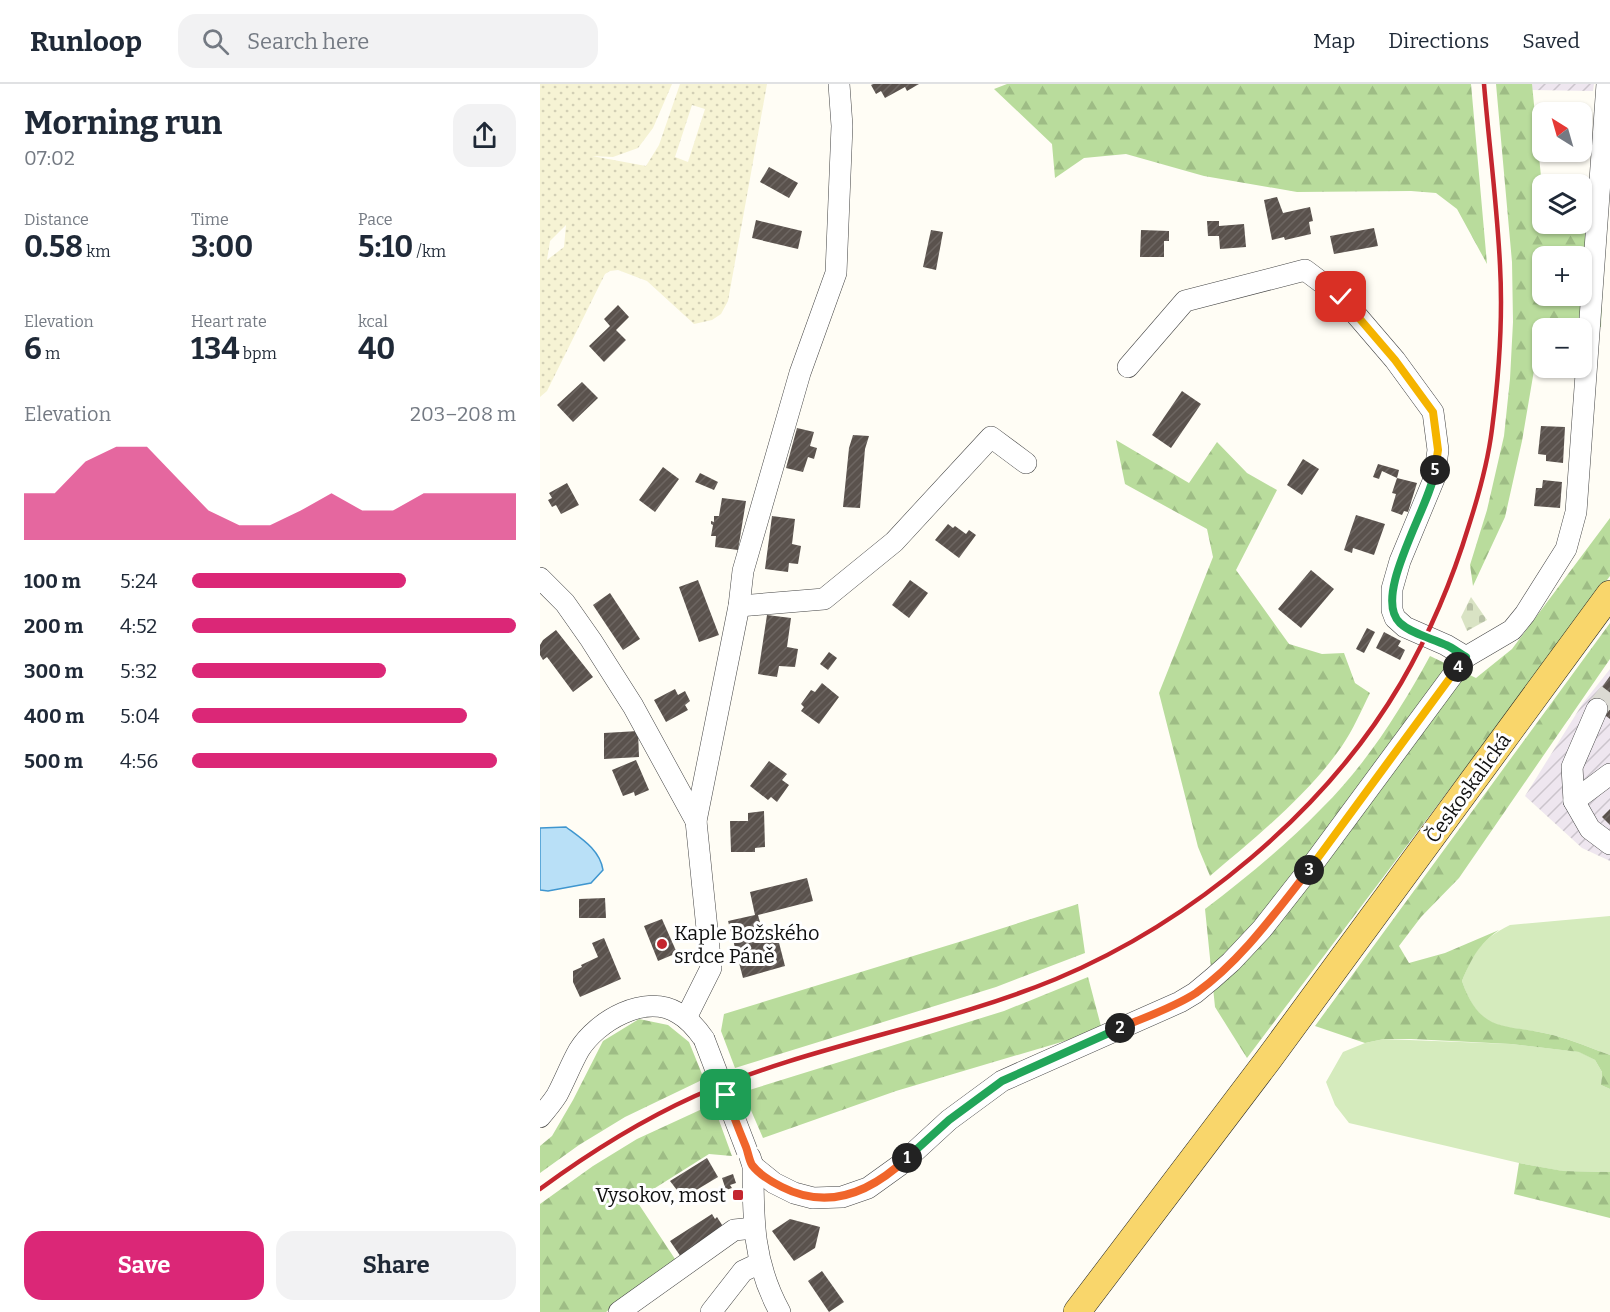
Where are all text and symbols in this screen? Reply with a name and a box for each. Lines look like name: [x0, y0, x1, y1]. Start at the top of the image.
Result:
search box: [178, 14, 598, 68]
text: Runloop: [30, 25, 142, 58]
icon: search: [199, 25, 232, 58]
text: Search here: [247, 28, 369, 55]
text: Map: [1313, 28, 1355, 54]
text: Directions: [1388, 28, 1489, 54]
text: Saved: [1522, 28, 1580, 54]
north arrow: [1532, 102, 1592, 162]
map controls: [1532, 102, 1592, 378]
text: Morning run: [24, 103, 222, 143]
button: share: [453, 104, 516, 167]
text: 07:02: [24, 146, 75, 170]
button: layers: [1532, 174, 1592, 234]
text: Distance: [24, 210, 89, 229]
text: Time: [191, 210, 229, 229]
text: Pace: [358, 210, 393, 229]
text: 0.58: [24, 229, 83, 265]
text: 3:00: [191, 229, 253, 265]
text: 5:10: [358, 229, 413, 265]
text: km: [83, 242, 110, 261]
text: /km: [413, 242, 446, 261]
button: +: [1532, 246, 1592, 306]
pin: [1315, 271, 1366, 322]
icon: check: [1324, 280, 1357, 313]
text: Elevation: [24, 312, 94, 331]
text: Heart rate: [191, 312, 267, 331]
text: kcal: [358, 312, 388, 331]
button: −: [1532, 318, 1592, 378]
text: 6: [24, 331, 42, 367]
text: 134: [191, 331, 240, 367]
text: 40: [358, 331, 395, 367]
text: m: [42, 344, 60, 363]
text: bpm: [240, 344, 277, 363]
text: Elevation: [24, 402, 111, 426]
text: 203–208 m: [410, 402, 516, 426]
pin: 5: [1420, 455, 1450, 485]
text: 5: [1431, 460, 1439, 479]
text: 100 m: [24, 569, 81, 593]
text: 5:24: [120, 569, 157, 593]
text: 200 m: [24, 614, 83, 638]
text: 4:52: [120, 614, 157, 638]
pin: 4: [1443, 652, 1473, 682]
text: 4: [1453, 657, 1463, 676]
text: 300 m: [24, 659, 84, 683]
text: 5:32: [120, 659, 157, 683]
text: 400 m: [24, 704, 84, 728]
text: 5:04: [120, 704, 159, 728]
street label: Českoskalická: [1420, 728, 1516, 847]
text: 500 m: [24, 749, 83, 773]
text: 4:56: [120, 749, 158, 773]
pin: 3: [1294, 855, 1324, 885]
text: 3: [1304, 860, 1314, 879]
place label: Kaple Božského srdce Páně: [674, 921, 820, 968]
marker: Kaple Božského srdce Páně: [655, 937, 669, 951]
pin: 2: [1105, 1013, 1135, 1043]
text: 2: [1115, 1018, 1125, 1037]
pin: [700, 1069, 751, 1120]
icon: arrive: [709, 1078, 742, 1111]
pin: 1: [892, 1143, 922, 1173]
text: 1: [904, 1148, 910, 1167]
place label: Vysokov, most: [595, 1183, 726, 1207]
marker: Vysokov, most: [731, 1188, 745, 1202]
button: Save: [24, 1231, 264, 1300]
button: Share: [276, 1231, 516, 1300]

